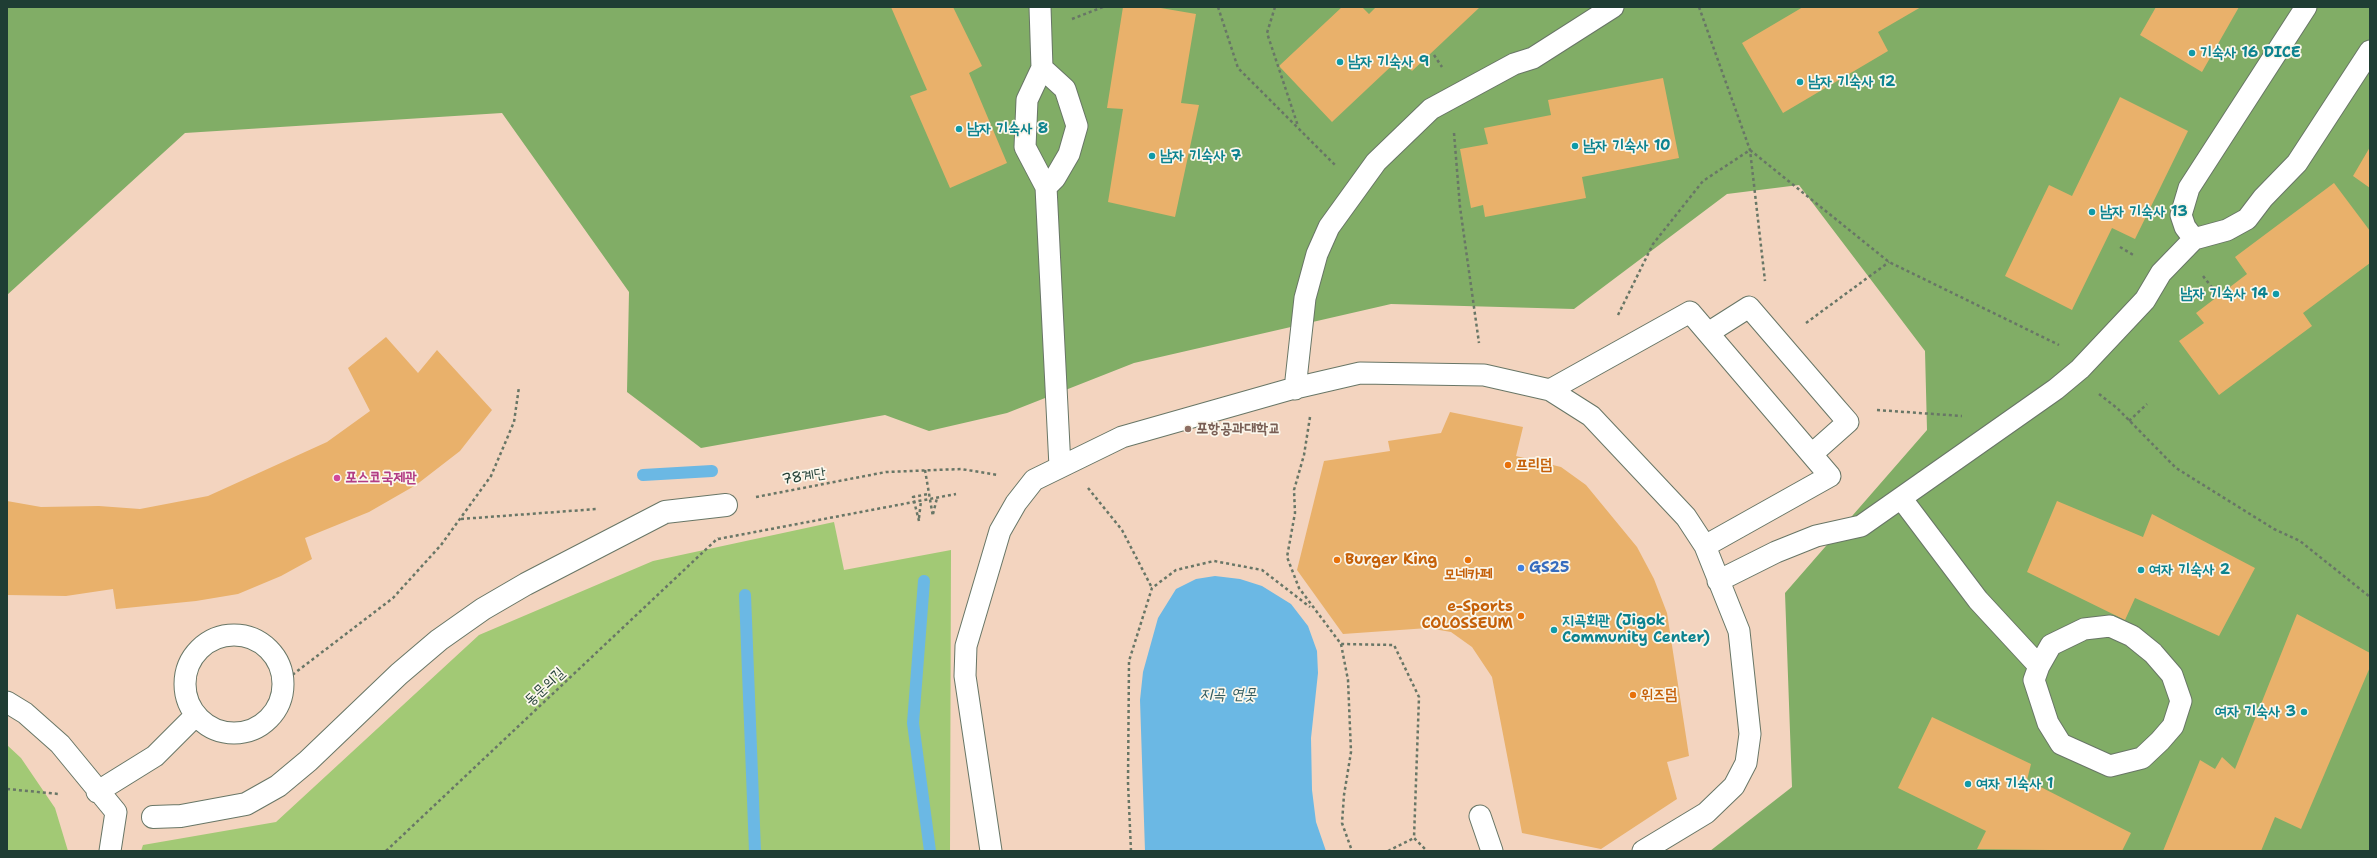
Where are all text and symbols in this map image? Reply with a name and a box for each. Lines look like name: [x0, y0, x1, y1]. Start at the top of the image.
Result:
place label: 기숙사 16 DICE: [2200, 44, 2301, 62]
marker: 기숙사 16 DICE: [2187, 48, 2197, 58]
place label: 남자 기숙사 9: [1348, 53, 1429, 71]
marker: 남자 기숙사 9: [1335, 57, 1345, 67]
place label: 남자 기숙사 12: [1808, 73, 1896, 91]
marker: 남자 기숙사 12: [1795, 77, 1805, 87]
place label: 남자 기숙사 8: [967, 120, 1048, 138]
marker: 남자 기숙사 8: [954, 124, 964, 134]
place label: 남자 기숙사 10: [1583, 137, 1671, 155]
marker: 남자 기숙사 10: [1570, 141, 1580, 151]
place label: 남자 기숙사 7: [1160, 147, 1241, 165]
marker: 남자 기숙사 7: [1147, 151, 1157, 161]
place label: 남자 기숙사 13: [2100, 203, 2188, 221]
marker: 남자 기숙사 13: [2087, 207, 2097, 217]
place label: 남자 기숙사 14: [2180, 285, 2268, 303]
marker: 남자 기숙사 14: [2271, 289, 2281, 299]
place label: 포항공과대학교: [1196, 420, 1280, 438]
marker: 포항공과대학교: [1183, 424, 1193, 434]
place label: 프리덤: [1516, 456, 1552, 474]
marker: 프리덤: [1503, 460, 1513, 470]
street label: 78계단: [781, 465, 827, 489]
place label: 포스코국제관: [345, 469, 417, 487]
marker: 포스코국제관: [332, 473, 342, 483]
place label: Burger King: [1345, 551, 1437, 569]
marker: Burger King: [1332, 555, 1342, 565]
marker: 모네카페: [1463, 555, 1473, 565]
place label: GS25: [1529, 559, 1569, 577]
place label: 여자 기숙사 2: [2149, 561, 2230, 579]
marker: GS25: [1516, 563, 1526, 573]
marker: 여자 기숙사 2: [2136, 565, 2146, 575]
place label: 모네카페: [1444, 566, 1492, 584]
place label: e-Sports COLOSSEUM: [1421, 598, 1513, 633]
marker: e-Sports COLOSSEUM: [1516, 611, 1526, 621]
place label: 지곡회관 (Jigok Community Center): [1562, 612, 1710, 647]
marker: 지곡회관 (Jigok Community Center): [1549, 625, 1559, 635]
street label: 동문의길: [521, 664, 569, 710]
water label: 지곡 연못: [1200, 685, 1256, 705]
place label: 위즈덤: [1641, 686, 1677, 704]
marker: 위즈덤: [1628, 690, 1638, 700]
place label: 여자 기숙사 3: [2215, 703, 2296, 721]
marker: 여자 기숙사 3: [2299, 707, 2309, 717]
place label: 여자 기숙사 1: [1976, 775, 2053, 793]
marker: 여자 기숙사 1: [1963, 779, 1973, 789]

